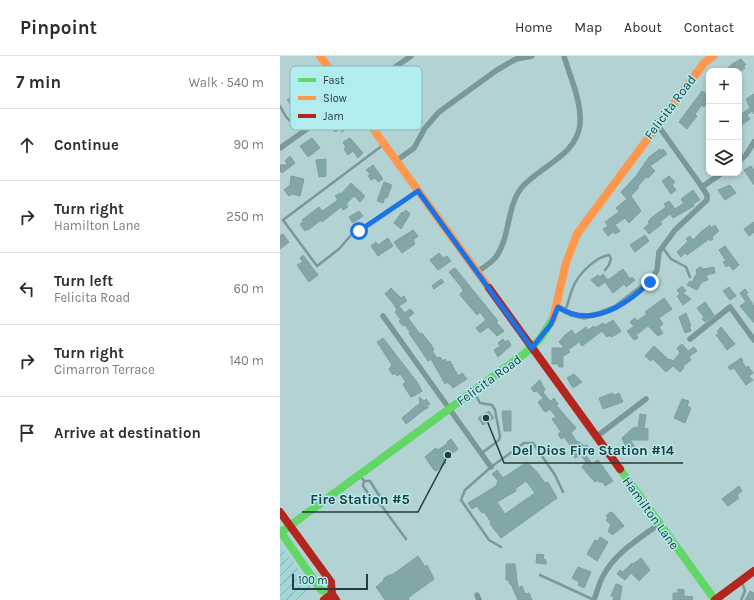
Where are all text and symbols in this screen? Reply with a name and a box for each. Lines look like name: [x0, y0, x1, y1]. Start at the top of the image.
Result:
text: Pinpoint: [20, 17, 97, 39]
text: Home: [515, 19, 552, 36]
text: Map: [574, 19, 602, 36]
text: About: [624, 19, 662, 36]
text: Contact: [684, 19, 734, 36]
legend: [290, 66, 422, 130]
map controls: [706, 68, 742, 176]
button: +: [706, 68, 742, 104]
text: 7 min: [16, 72, 61, 92]
street label: Felicita Road: [641, 72, 699, 142]
text: Fast: [323, 74, 344, 87]
text: Walk · 540 m: [189, 75, 264, 90]
text: Slow: [323, 92, 347, 105]
button: −: [706, 104, 742, 140]
text: Jam: [323, 110, 344, 123]
icon: ahead: [16, 134, 38, 156]
text: Continue: [54, 136, 119, 154]
text: 90 m: [233, 137, 264, 152]
button: layers: [706, 140, 742, 176]
text: Turn right: [54, 200, 124, 218]
icon: right: [16, 206, 38, 228]
text: 250 m: [226, 209, 264, 224]
text: Hamilton Lane: [54, 218, 140, 233]
route start: [350, 222, 368, 240]
text: Turn left: [54, 272, 113, 290]
route end: [641, 273, 659, 291]
icon: left: [16, 278, 38, 300]
text: 60 m: [234, 281, 264, 296]
text: Felicita Road: [54, 290, 130, 305]
text: Turn right: [54, 344, 124, 362]
icon: right: [16, 350, 38, 372]
street label: Felicita Road: [454, 352, 524, 408]
text: 140 m: [229, 353, 264, 368]
text: Cimarron Terrace: [54, 362, 155, 377]
icon: arrive: [16, 422, 38, 444]
text: Arrive at destination: [54, 424, 201, 442]
callout: Del Dios Fire Station #14: [504, 437, 683, 463]
text: Del Dios Fire Station #14: [512, 442, 675, 459]
street label: Hamilton Lane: [620, 474, 683, 553]
callout: Fire Station #5: [302, 486, 418, 512]
text: Fire Station #5: [310, 491, 410, 508]
scale bar: [292, 572, 368, 591]
text: 100 m: [298, 574, 328, 587]

